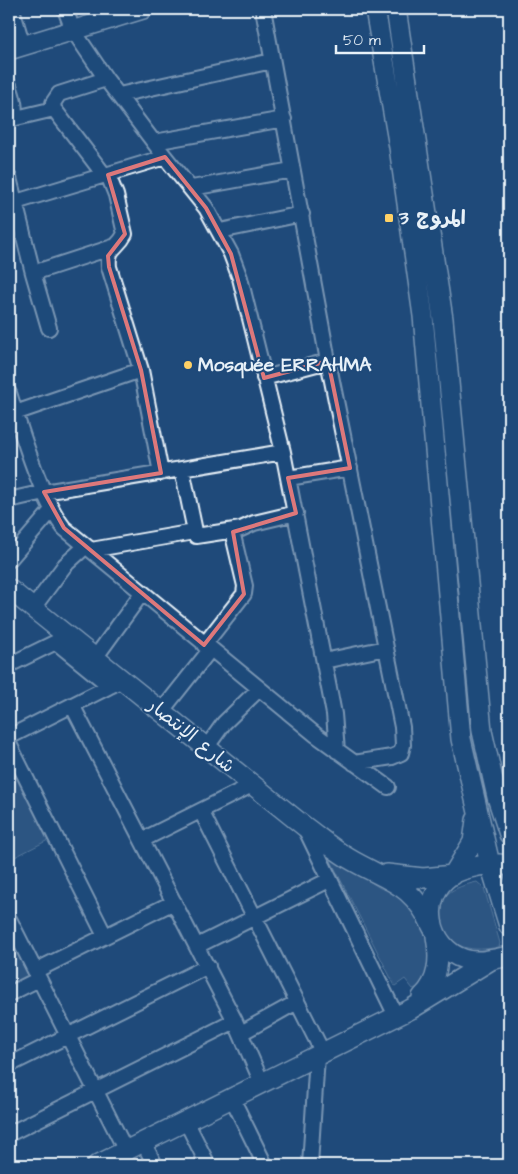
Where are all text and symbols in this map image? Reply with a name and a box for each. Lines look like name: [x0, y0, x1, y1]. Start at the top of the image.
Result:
scale bar: [336, 22, 423, 54]
text: 50 m: [343, 30, 381, 51]
place label: المروج 3: [398, 205, 466, 232]
marker: المروج 3: [383, 212, 395, 224]
place label: Mosquée ERRAHMA: [198, 352, 372, 379]
marker: Mosquée ERRAHMA: [182, 359, 194, 371]
street label: شارع الإنتصار: [141, 692, 240, 780]

